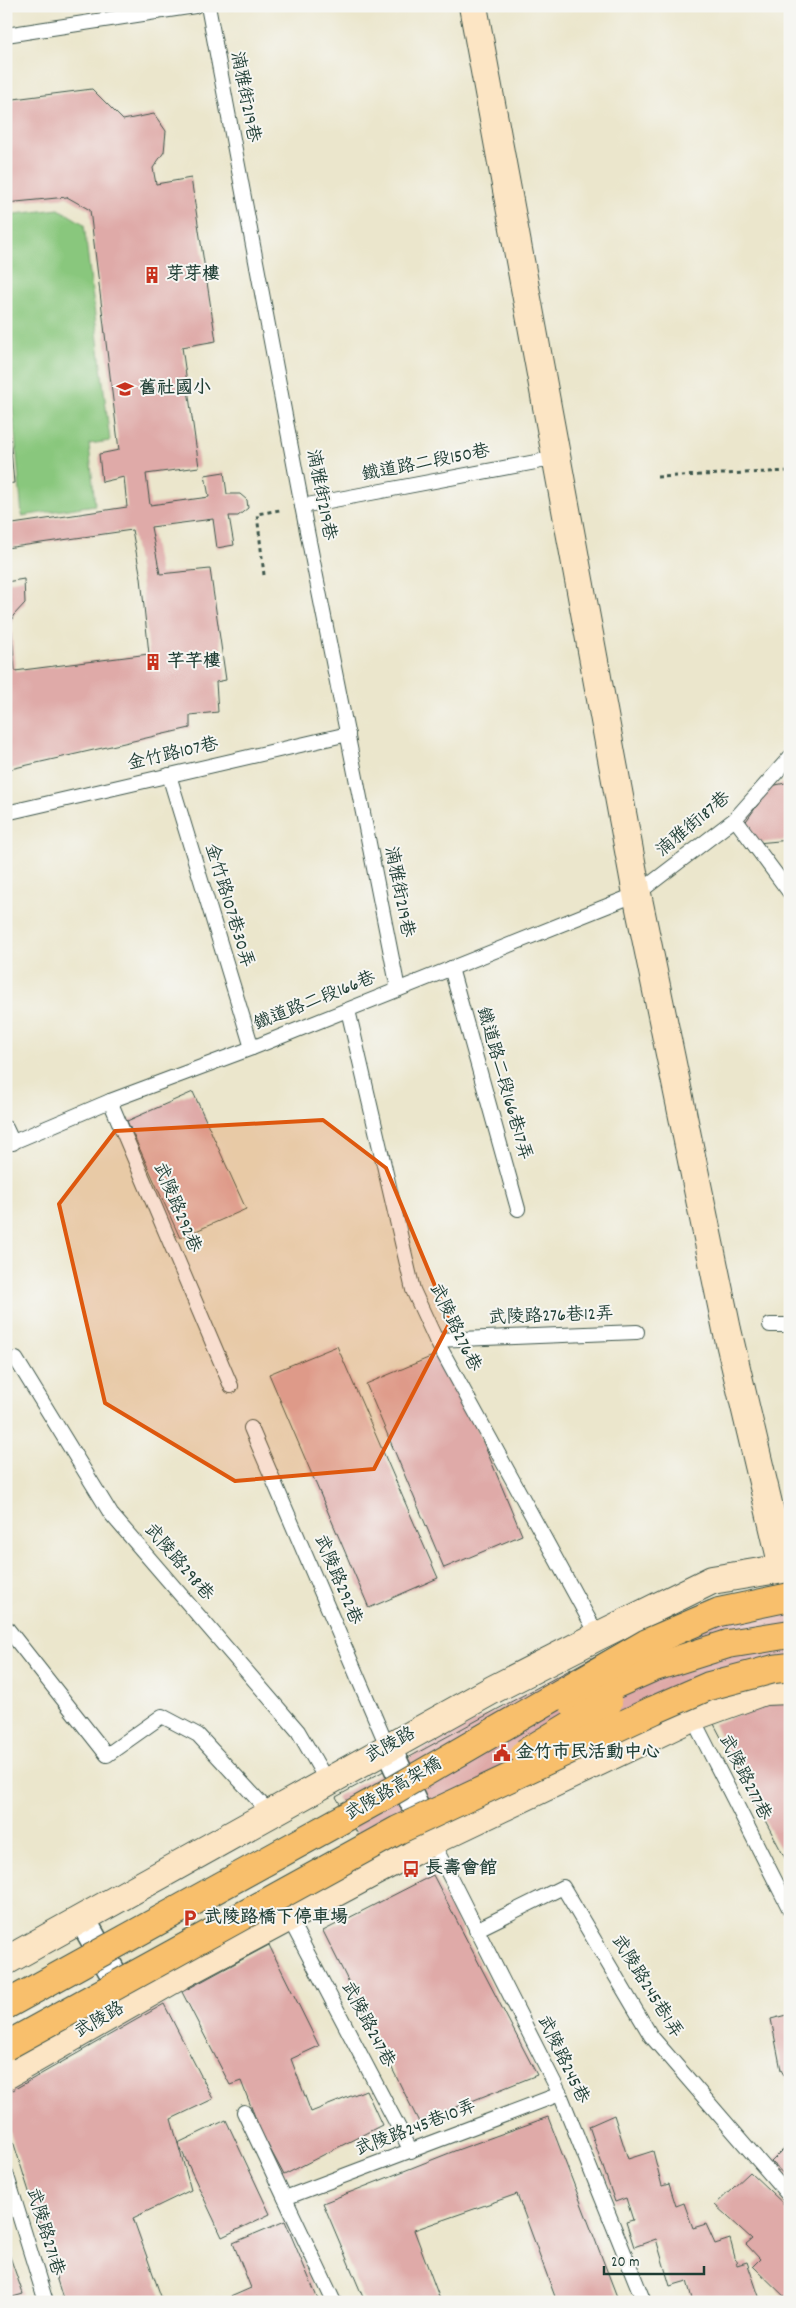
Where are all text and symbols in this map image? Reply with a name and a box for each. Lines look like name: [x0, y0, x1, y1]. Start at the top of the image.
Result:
street label: 湳雅街219巷: [223, 49, 265, 145]
place label: 芽芽樓: [166, 263, 220, 288]
building icon: 芽芽樓: [142, 265, 162, 285]
place label: 舊社國小: [139, 377, 211, 402]
school or university icon: 舊社國小: [115, 379, 135, 399]
street label: 鐵道路二段150巷: [360, 439, 492, 489]
street label: 湳雅街219巷: [299, 447, 341, 543]
place label: 芊芊樓: [167, 650, 221, 675]
building icon: 芊芊樓: [143, 652, 163, 672]
street label: 金竹路107巷: [125, 732, 221, 778]
street label: 湳雅街187巷: [651, 786, 737, 864]
street label: 金竹路107巷30弄: [197, 841, 259, 971]
street label: 湳雅街219巷: [377, 844, 419, 940]
street label: 鐵道路二段166巷: [250, 966, 380, 1038]
street label: 鐵道路二段166巷17弄: [469, 1004, 537, 1164]
street label: 武陵路292巷: [146, 1159, 206, 1257]
street label: 武陵路276巷: [422, 1280, 486, 1376]
street label: 武陵路276巷12弄: [488, 1302, 614, 1332]
street label: 武陵路298巷: [137, 1519, 219, 1607]
street label: 武陵路292巷: [307, 1531, 367, 1629]
street label: 武陵路: [361, 1722, 421, 1770]
street label: 武陵路277巷: [712, 1731, 776, 1825]
place label: 金竹市民活動中心: [516, 1741, 660, 1766]
public building icon: 金竹市民活動中心: [492, 1743, 512, 1763]
street label: 武陵路高架橋: [341, 1752, 447, 1828]
place label: 長壽會館: [425, 1857, 497, 1882]
bus stop icon: 長壽會館: [401, 1859, 421, 1879]
place label: 武陵路橋下停車場: [204, 1906, 348, 1931]
parking icon: 武陵路橋下停車場: [180, 1908, 200, 1928]
street label: 武陵路245巷1弄: [604, 1931, 688, 2043]
street label: 武陵路247巷: [334, 1978, 400, 2072]
street label: 武陵路: [70, 1997, 130, 2045]
street label: 武陵路245巷: [530, 2012, 594, 2108]
street label: 武陵路245巷10弄: [352, 2094, 480, 2164]
street label: 武陵路271巷: [19, 2185, 69, 2279]
scale bar: [604, 2243, 704, 2275]
text: 20 m: [611, 2252, 639, 2274]

